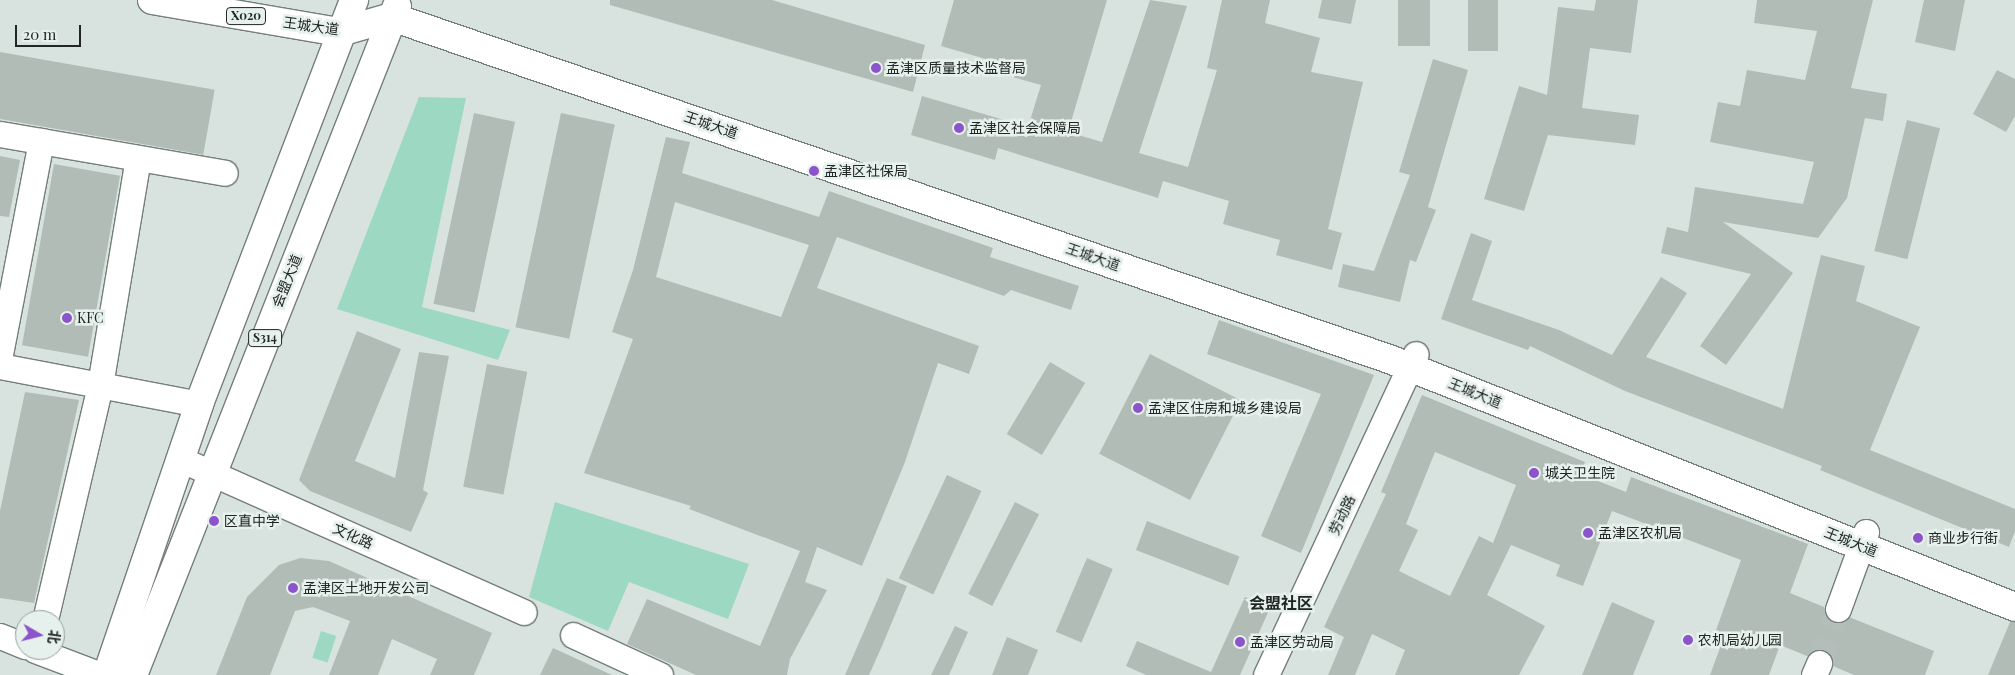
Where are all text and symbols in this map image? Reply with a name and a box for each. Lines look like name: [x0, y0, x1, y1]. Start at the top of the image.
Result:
road number: X020: [225, 7, 267, 26]
street label: 王城大道: [282, 14, 340, 38]
scale bar: [18, 15, 84, 47]
text: 20 m: [23, 24, 56, 44]
place label: 孟津区质量技术监督局: [886, 60, 1026, 76]
marker: 孟津区质量技术监督局: [870, 62, 882, 74]
street label: 王城大道: [682, 108, 740, 142]
place label: 孟津区社会保障局: [969, 120, 1081, 136]
marker: 孟津区社会保障局: [953, 122, 965, 134]
place label: 孟津区社保局: [824, 163, 908, 179]
marker: 孟津区社保局: [808, 165, 820, 177]
street label: 王城大道: [1064, 240, 1122, 274]
street label: 会盟大道: [269, 252, 305, 310]
place label: KFC: [77, 310, 104, 326]
marker: KFC: [61, 312, 73, 324]
road number: S314: [248, 328, 282, 348]
street label: 王城大道: [1446, 375, 1504, 411]
place label: 孟津区住房和城乡建设局: [1148, 400, 1302, 416]
marker: 孟津区住房和城乡建设局: [1132, 402, 1144, 414]
place label: 城关卫生院: [1545, 465, 1615, 481]
marker: 城关卫生院: [1527, 466, 1541, 480]
street label: 劳动路: [1326, 492, 1358, 538]
place label: 区直中学: [224, 513, 280, 529]
marker: 区直中学: [208, 515, 220, 527]
street label: 文化路: [330, 520, 376, 552]
street label: 王城大道: [1822, 524, 1880, 560]
place label: 孟津区农机局: [1598, 525, 1682, 541]
marker: 孟津区农机局: [1582, 527, 1594, 539]
place label: 商业步行街: [1928, 530, 1998, 546]
marker: 商业步行街: [1912, 532, 1924, 544]
place label: 孟津区土地开发公司: [303, 580, 429, 596]
marker: 孟津区土地开发公司: [287, 582, 299, 594]
district label: 会盟社区: [1249, 593, 1313, 613]
north arrow: [15, 610, 65, 660]
text: 北: [44, 629, 65, 645]
place label: 农机局幼儿园: [1698, 632, 1782, 648]
place label: 孟津区劳动局: [1250, 634, 1334, 650]
marker: 农机局幼儿园: [1682, 634, 1694, 646]
marker: 孟津区劳动局: [1234, 636, 1246, 648]

